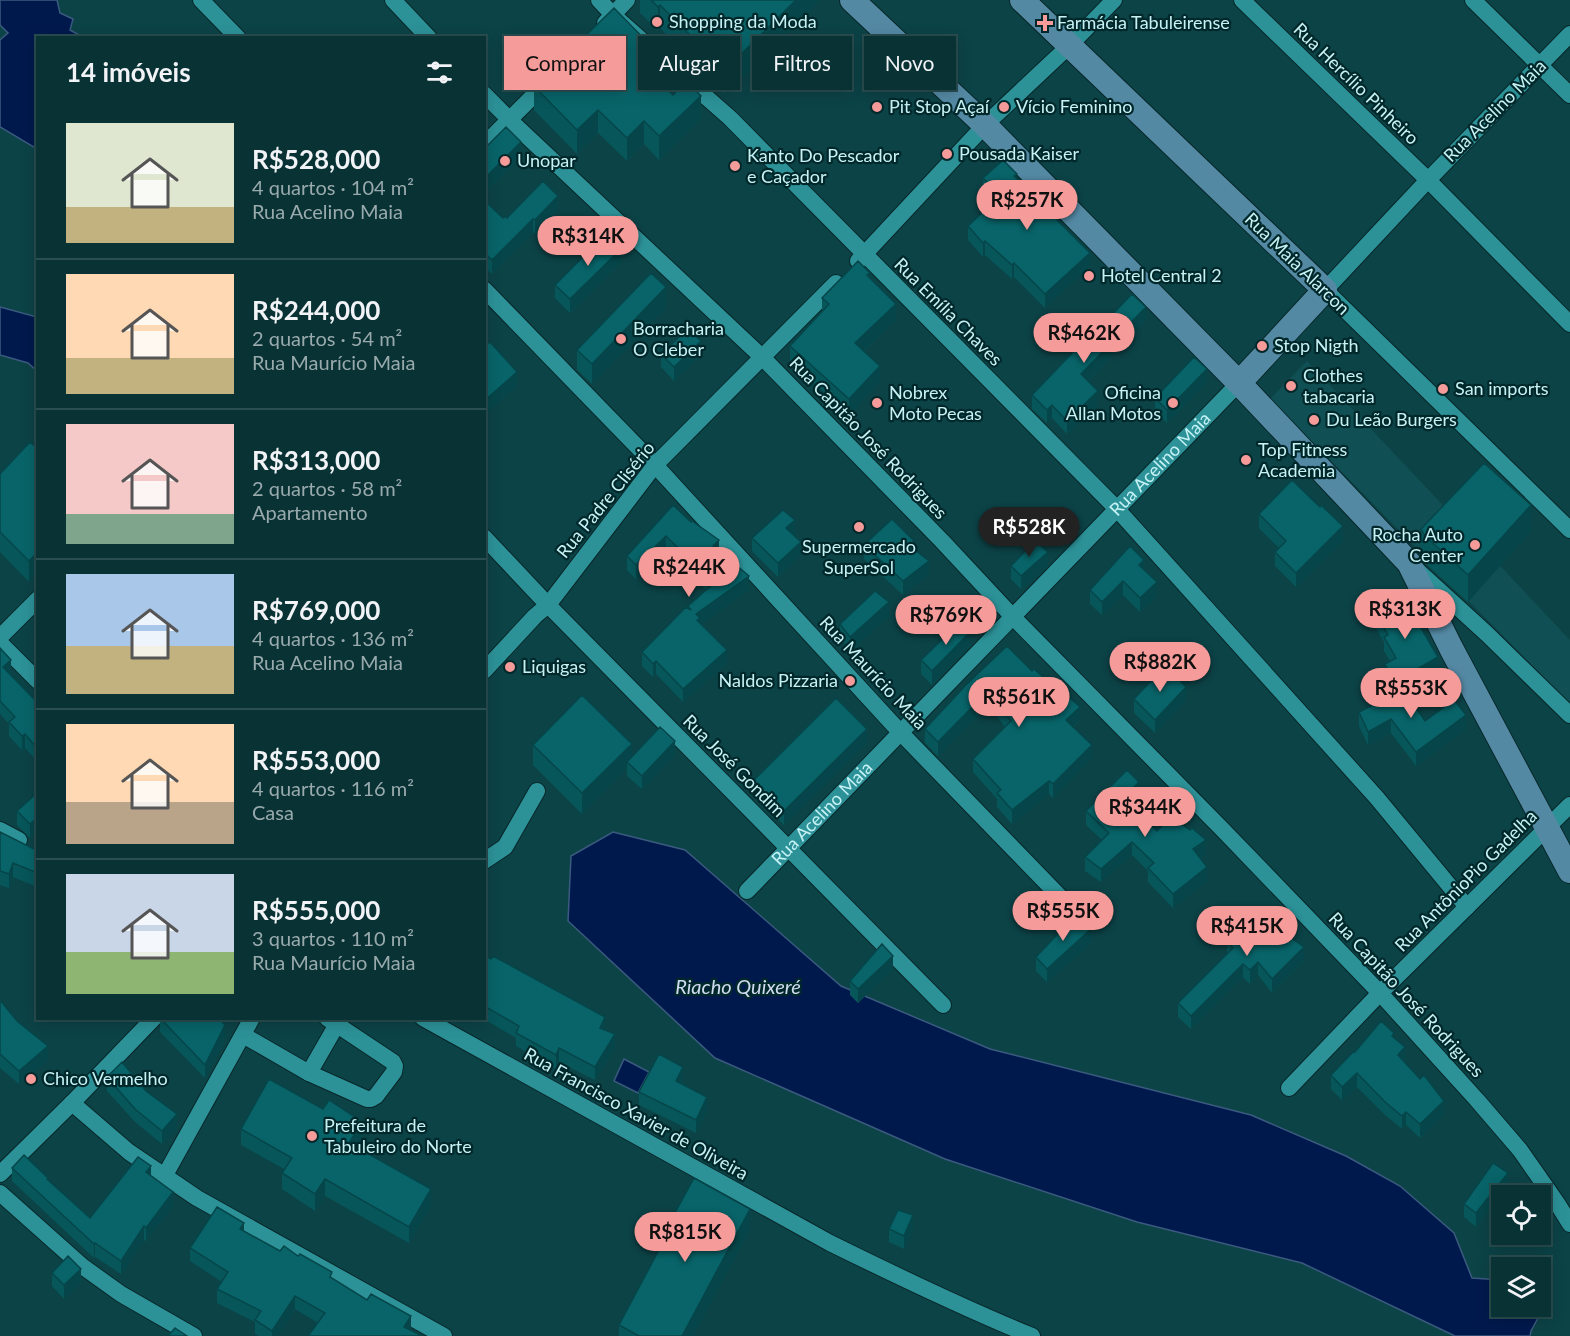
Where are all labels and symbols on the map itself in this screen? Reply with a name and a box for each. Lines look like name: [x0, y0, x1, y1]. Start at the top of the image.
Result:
place label: Shopping da Moda: [669, 10, 817, 32]
place label: Farmácia Tabuleirense: [1057, 11, 1230, 33]
marker: Shopping da Moda: [650, 15, 664, 29]
marker: Farmácia Tabuleirense: [1038, 16, 1052, 30]
street label: Rua Hercílio Pinheiro: [1289, 18, 1424, 149]
street label: Rua Acelino Maia: [1438, 54, 1550, 166]
place label: Pit Stop Açaí: [889, 95, 990, 117]
place label: Vício Feminino: [1016, 95, 1132, 117]
marker: Pit Stop Açaí: [870, 100, 884, 114]
marker: Vício Feminino: [997, 100, 1011, 114]
place label: Pousada Kaiser: [959, 142, 1079, 164]
place label: Kanto Do Pescador e Caçador: [747, 144, 900, 187]
marker: Pousada Kaiser: [940, 147, 954, 161]
place label: Unopar: [517, 149, 576, 171]
marker: Unopar: [498, 154, 512, 168]
marker: Kanto Do Pescador e Caçador: [728, 159, 742, 173]
pin: R$257K: [978, 180, 1076, 231]
street label: Rua Maia Alarcon: [1241, 208, 1355, 319]
pin: R$314K: [539, 216, 637, 267]
street label: Rua Emília Chaves: [890, 253, 1007, 370]
place label: Hotel Central 2: [1101, 264, 1222, 286]
marker: Hotel Central 2: [1082, 269, 1096, 283]
pin: R$462K: [1035, 313, 1133, 364]
place label: Borracharia O Cleber: [633, 317, 724, 360]
marker: Borracharia O Cleber: [614, 332, 628, 346]
place label: Stop Nigth: [1274, 334, 1358, 356]
marker: Stop Nigth: [1255, 339, 1269, 353]
street label: Rua Capitão José Rodrigues: [785, 351, 952, 523]
place label: Clothes tabacaria: [1303, 364, 1375, 407]
place label: San imports: [1455, 377, 1549, 399]
marker: Clothes tabacaria: [1284, 379, 1298, 393]
place label: Nobrex Moto Pecas: [889, 381, 982, 424]
place label: Oficina Allan Motos: [1066, 381, 1161, 424]
marker: San imports: [1436, 382, 1450, 396]
marker: Nobrex Moto Pecas: [870, 396, 884, 410]
marker: Oficina Allan Motos: [1166, 396, 1180, 410]
street label: Rua Acelino Maia: [1104, 407, 1215, 520]
place label: Du Leão Burgers: [1326, 408, 1457, 430]
marker: Du Leão Burgers: [1307, 413, 1321, 427]
street label: Rua Padre Clisério: [552, 437, 659, 562]
place label: Top Fitness Academia: [1258, 438, 1348, 481]
marker: Top Fitness Academia: [1239, 453, 1253, 467]
pin: R$528K: [980, 507, 1078, 558]
marker: Supermercado SuperSol: [852, 520, 866, 534]
place label: Rocha Auto Center: [1372, 523, 1463, 566]
place label: Supermercado SuperSol: [802, 535, 916, 578]
marker: Rocha Auto Center: [1468, 538, 1482, 552]
pin: R$244K: [640, 547, 738, 598]
pin: R$313K: [1356, 589, 1454, 640]
pin: R$769K: [897, 595, 995, 646]
street label: Rua Maurício Maia: [815, 611, 932, 734]
pin: R$882K: [1111, 642, 1209, 693]
place label: Liquigas: [522, 655, 586, 677]
marker: Liquigas: [503, 660, 517, 674]
pin: R$553K: [1362, 668, 1460, 719]
place label: Naldos Pizzaria: [719, 669, 838, 691]
marker: Naldos Pizzaria: [843, 674, 857, 688]
pin: R$561K: [970, 677, 1068, 728]
street label: Rua José Gondim: [679, 709, 791, 821]
street label: Rua Acelino Maia: [766, 756, 877, 869]
pin: R$344K: [1096, 787, 1194, 838]
street label: Rua AntônioPio Gadelha: [1390, 805, 1541, 956]
pin: R$555K: [1014, 891, 1112, 942]
pin: R$415K: [1198, 906, 1296, 957]
street label: Rua Capitão José Rodrigues: [1325, 907, 1489, 1082]
water label: Riacho Quixeré: [675, 974, 801, 998]
street label: Rua Francisco Xavier de Oliveira: [521, 1042, 752, 1184]
place label: Chico Vermelho: [43, 1067, 168, 1089]
marker: Chico Vermelho: [24, 1072, 38, 1086]
place label: Prefeitura de Tabuleiro do Norte: [324, 1114, 472, 1157]
marker: Prefeitura de Tabuleiro do Norte: [305, 1129, 319, 1143]
pin: R$815K: [636, 1212, 734, 1263]

